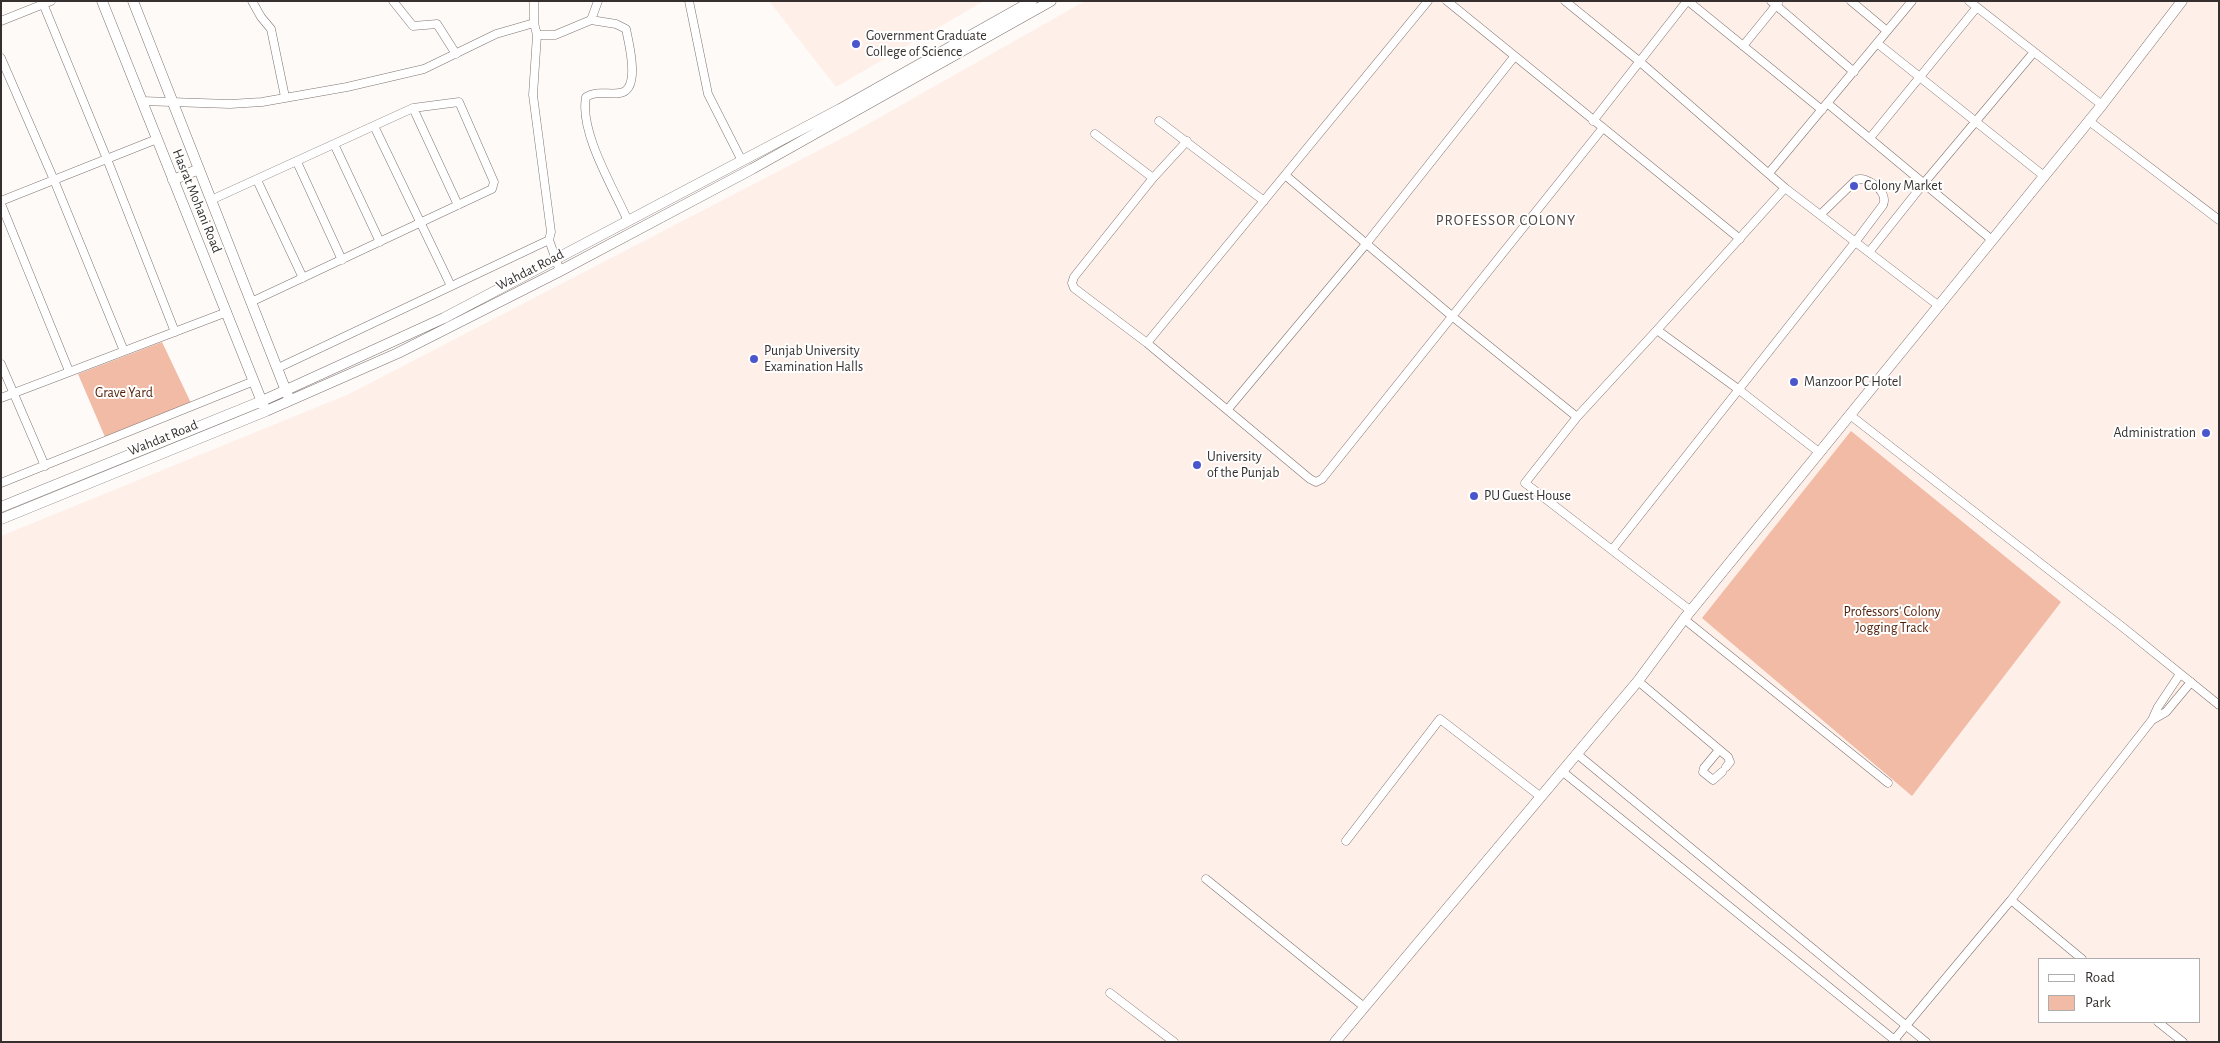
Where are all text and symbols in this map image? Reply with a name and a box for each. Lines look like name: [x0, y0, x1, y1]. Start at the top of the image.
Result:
place label: Government Graduate College of Science: [866, 28, 987, 60]
marker: Government Graduate College of Science: [850, 38, 862, 50]
street label: Hasrat Mohani Road: [168, 147, 226, 255]
place label: Colony Market: [1864, 178, 1942, 194]
marker: Colony Market: [1848, 180, 1860, 192]
district label: PROFESSOR COLONY: [1434, 211, 1578, 229]
street label: Wahdat Road: [493, 246, 567, 294]
place label: Punjab University Examination Halls: [764, 343, 863, 376]
marker: Punjab University Examination Halls: [748, 353, 760, 365]
place label: Manzoor PC Hotel: [1804, 374, 1902, 390]
marker: Manzoor PC Hotel: [1788, 376, 1800, 388]
park label: Grave Yard: [95, 385, 153, 401]
street label: Wahdat Road: [126, 416, 200, 460]
place label: Administration: [2113, 425, 2196, 441]
marker: Administration: [2200, 427, 2212, 439]
place label: University of the Punjab: [1207, 449, 1279, 482]
marker: University of the Punjab: [1191, 459, 1203, 471]
place label: PU Guest House: [1484, 488, 1571, 504]
marker: PU Guest House: [1468, 490, 1480, 502]
park label: Professors' Colony Jogging Track: [1843, 604, 1941, 636]
legend: [2038, 958, 2200, 1023]
text: Road: [2085, 970, 2115, 985]
text: Park: [2085, 995, 2111, 1010]

